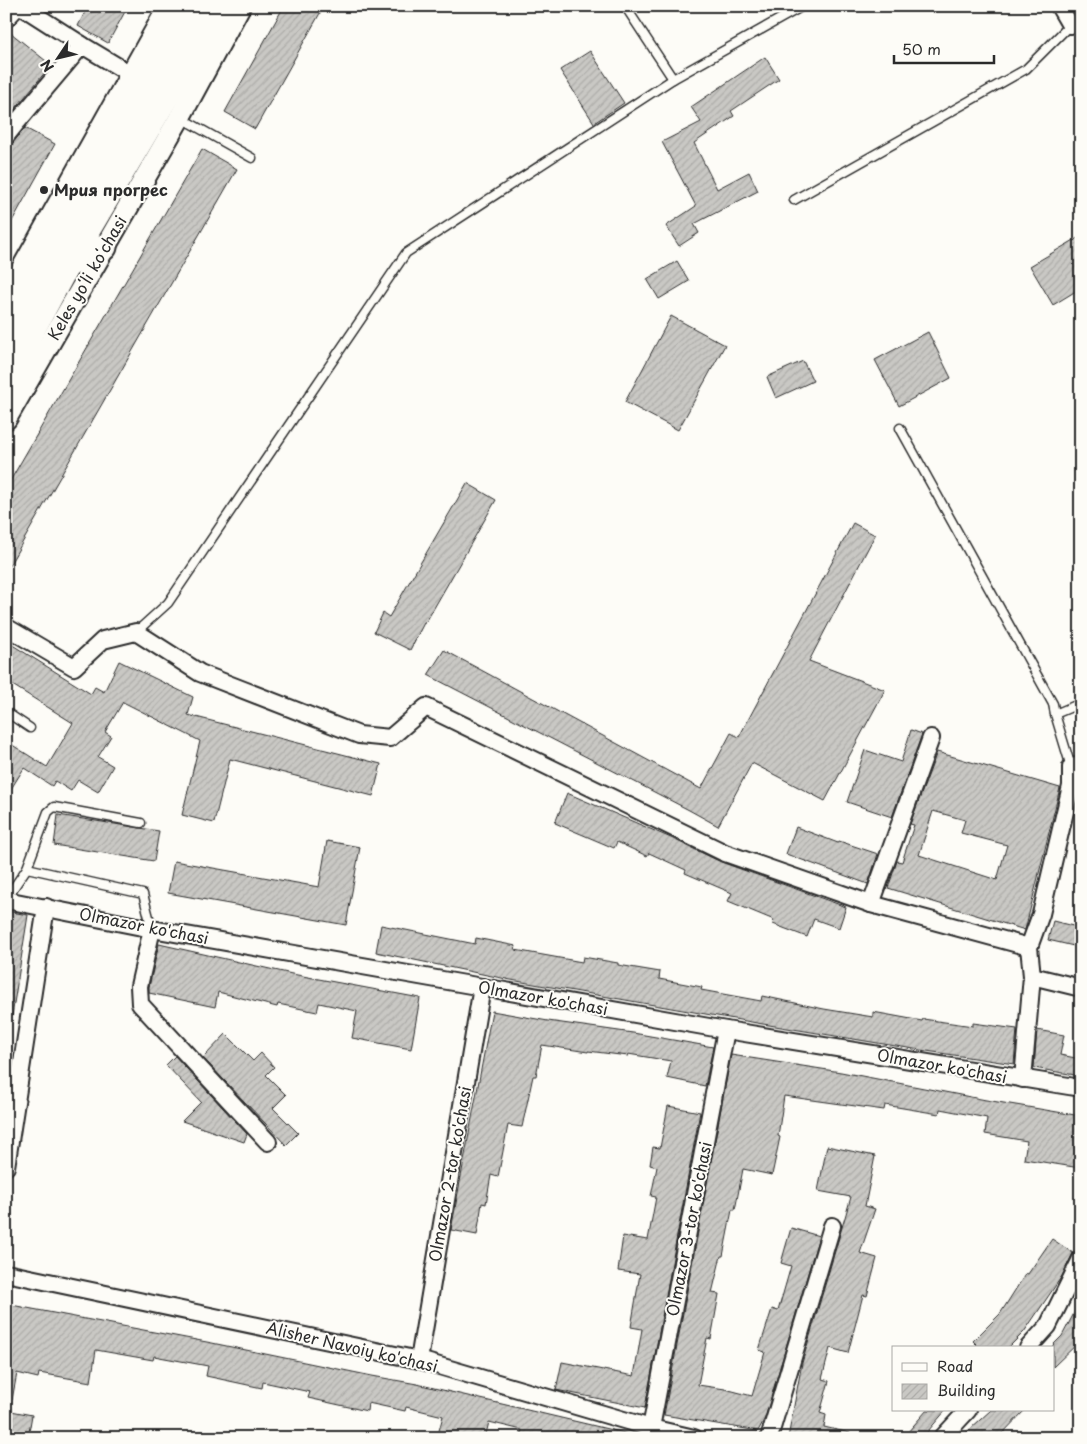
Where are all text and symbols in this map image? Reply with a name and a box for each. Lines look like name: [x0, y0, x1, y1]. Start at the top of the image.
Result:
north arrow: [32, 32, 82, 82]
scale bar: [894, 32, 994, 64]
text: 50 m: [902, 37, 941, 60]
text: N: [35, 55, 59, 76]
place label: Мрия прогрес: [54, 177, 168, 201]
marker: Мрия прогрес: [38, 184, 50, 196]
street label: Keles yoʻli koʻchasi: [41, 211, 132, 344]
street label: Olmazor ko'chasi: [77, 901, 211, 949]
street label: Olmazor ko'chasi: [476, 974, 610, 1020]
street label: Olmazor ko'chasi: [875, 1042, 1009, 1088]
street label: Olmazor 2-tor ko'chasi: [422, 1084, 476, 1264]
street label: Olmazor 3-tor ko'chasi: [659, 1139, 717, 1318]
street label: Alisher Navoiy ko'chasi: [264, 1315, 440, 1377]
legend: [892, 1346, 1054, 1412]
text: Road: [937, 1354, 973, 1377]
text: Building: [937, 1378, 996, 1401]

